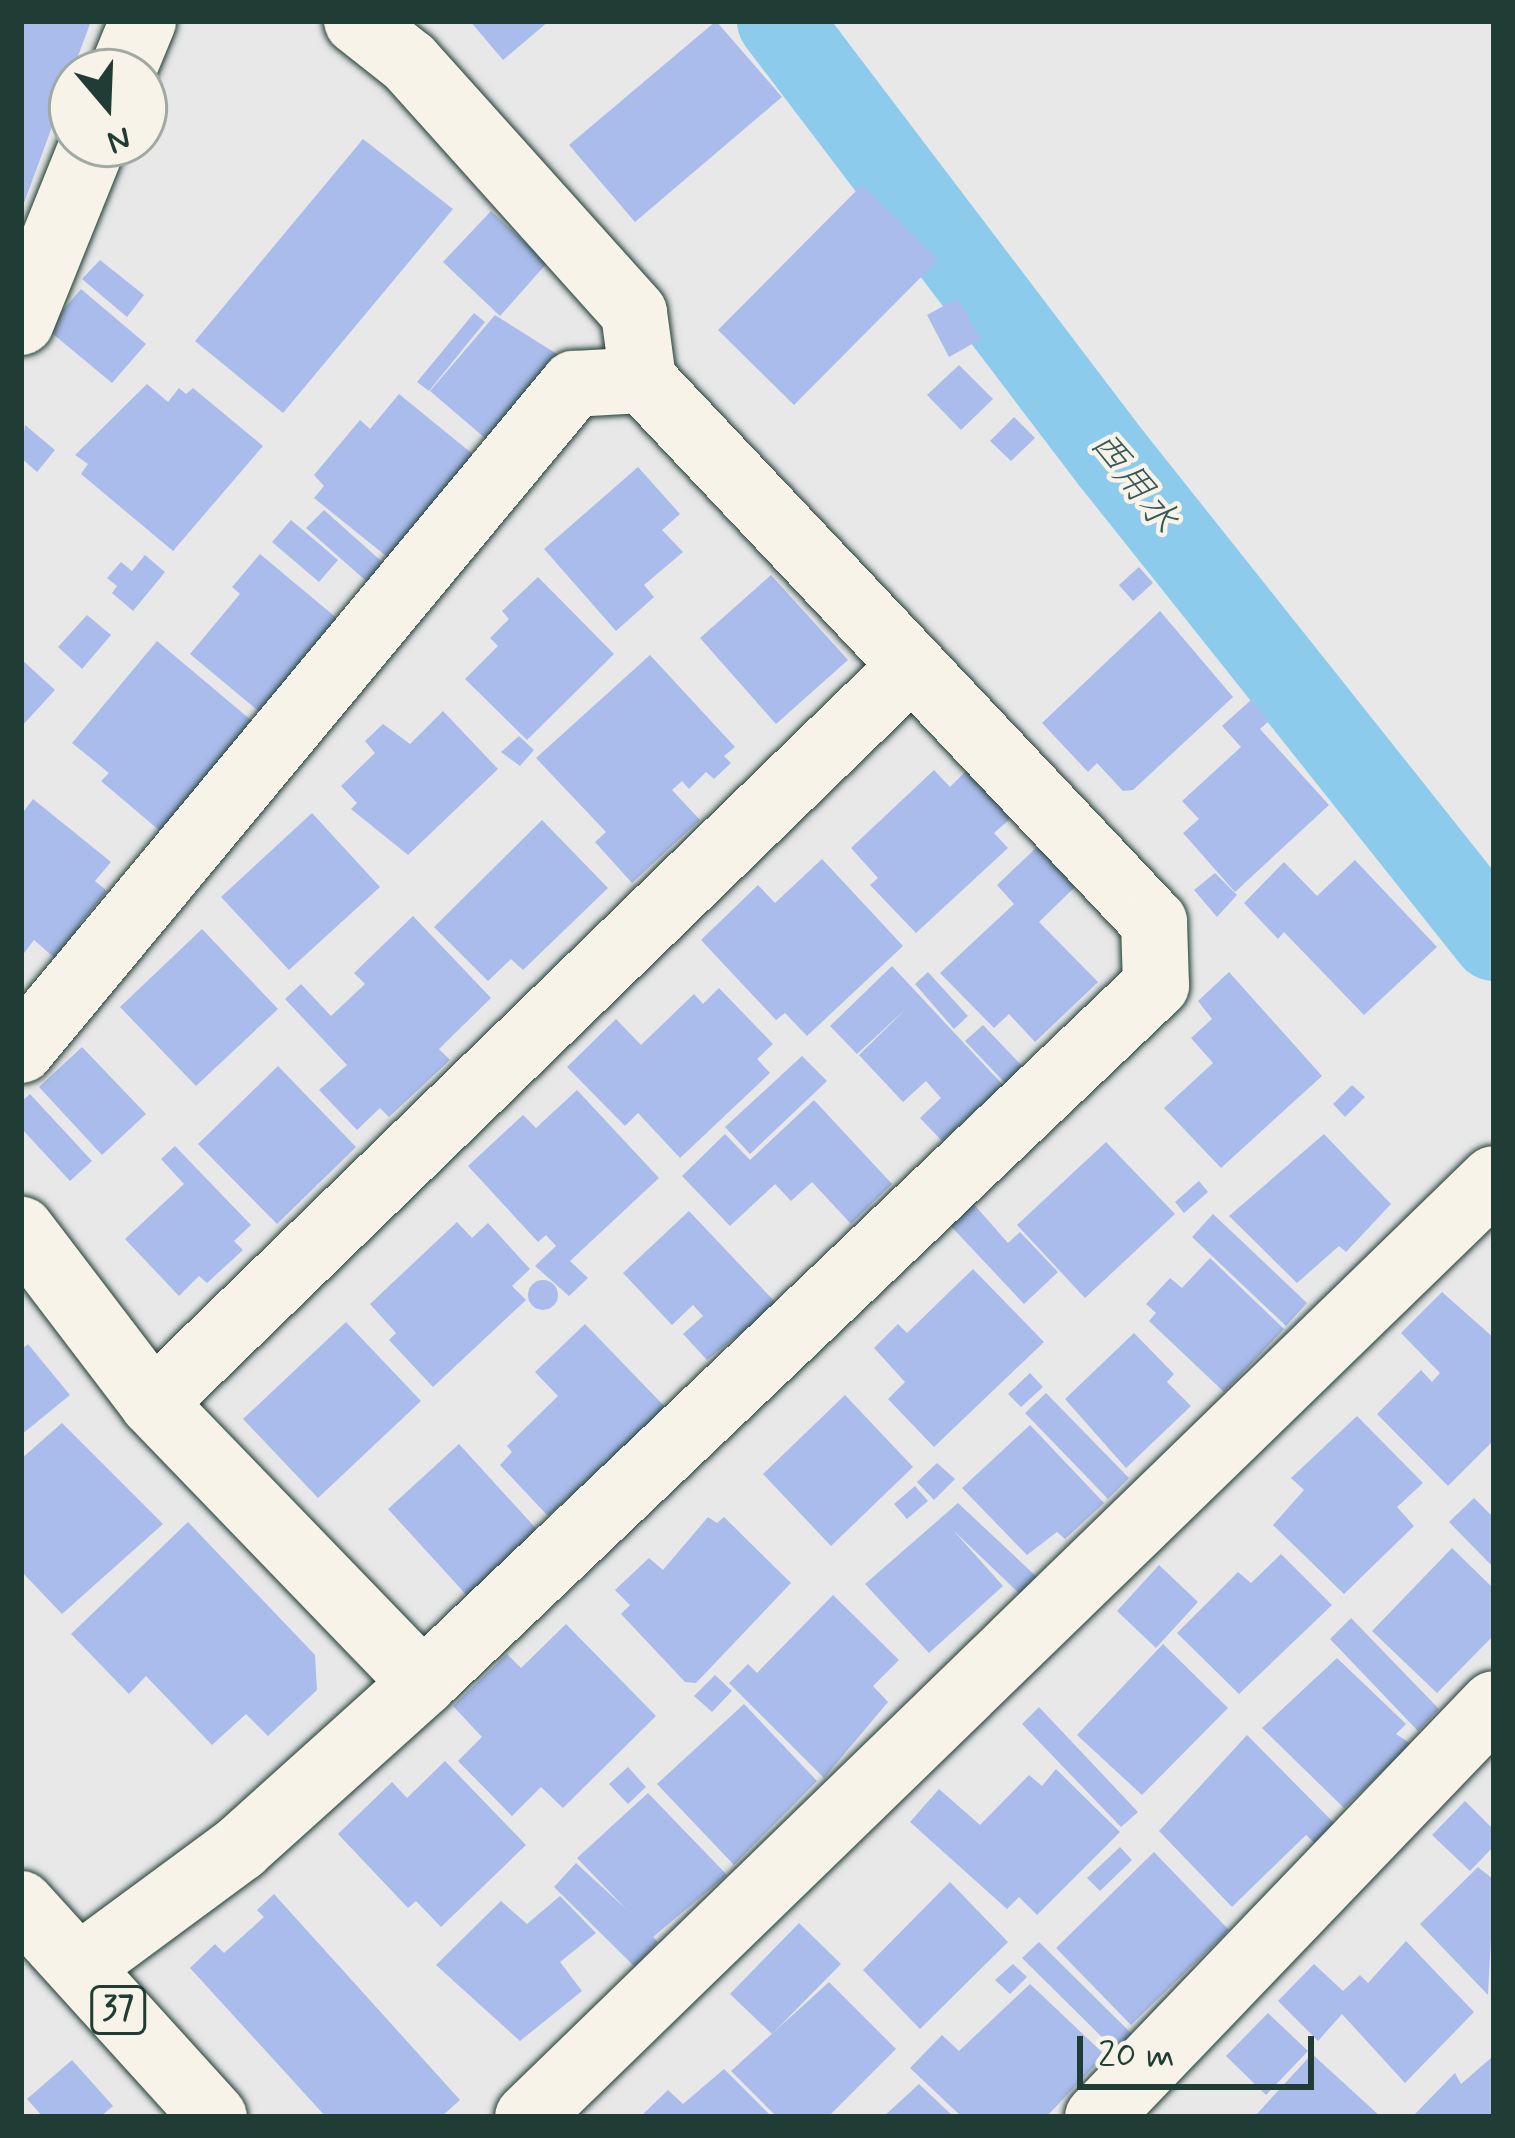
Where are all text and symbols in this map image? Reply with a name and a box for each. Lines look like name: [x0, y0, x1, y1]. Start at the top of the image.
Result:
north arrow: [48, 48, 168, 168]
text: N: [101, 115, 136, 164]
water label: 西用水: [1078, 422, 1186, 544]
road number: 37: [88, 1983, 148, 2037]
scale bar: [1083, 2012, 1320, 2086]
text: 20 m: [1098, 2033, 1175, 2080]

